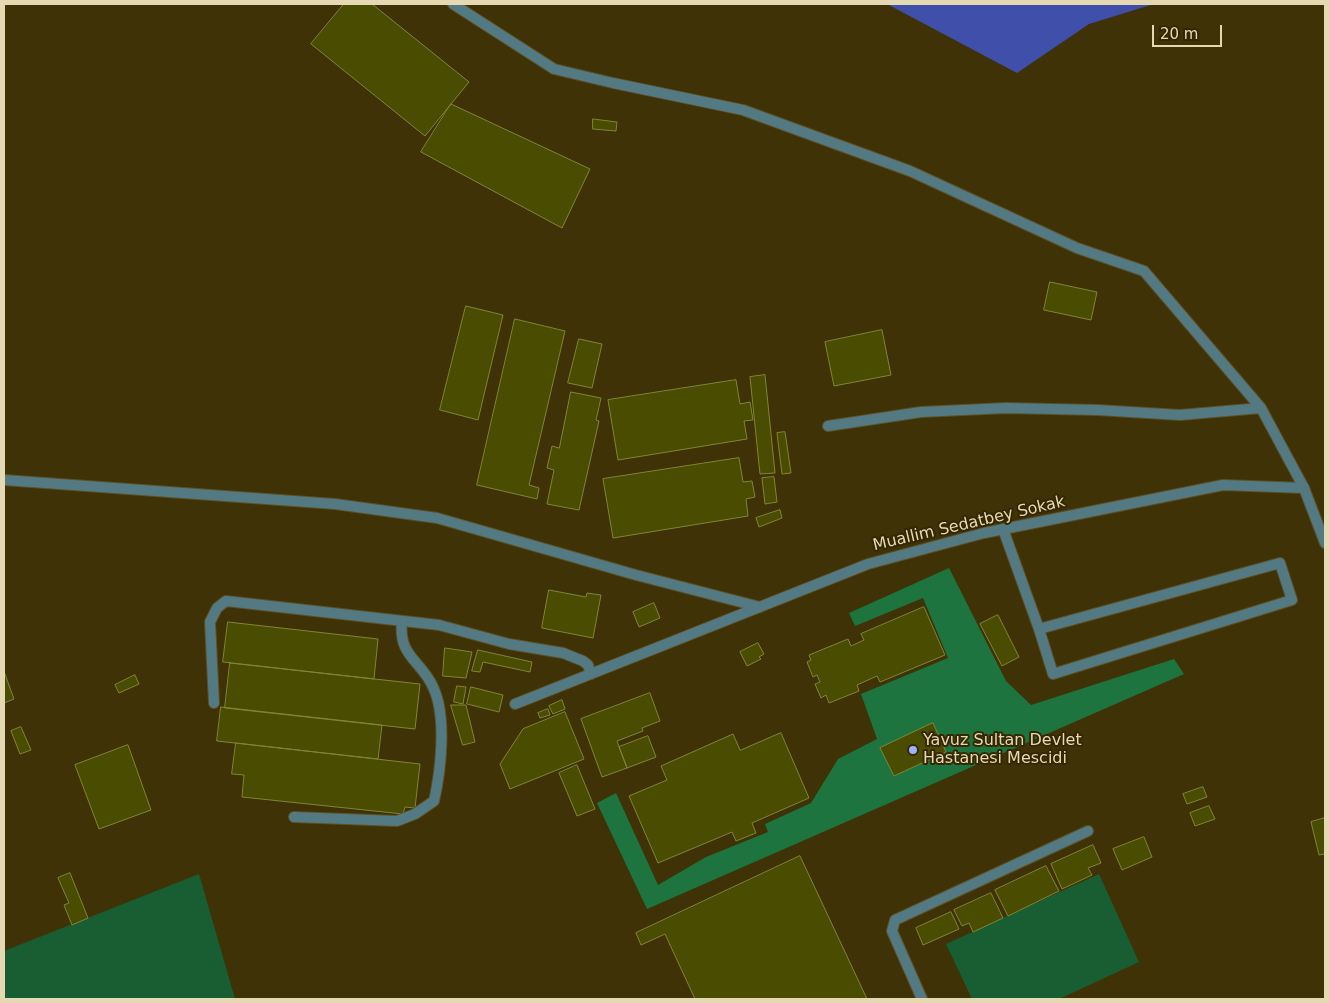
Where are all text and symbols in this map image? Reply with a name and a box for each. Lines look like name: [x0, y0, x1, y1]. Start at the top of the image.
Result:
scale bar: [1154, 15, 1224, 47]
text: 20 m: [1160, 25, 1198, 43]
street label: Muallim Sedatbey Sokak: [871, 493, 1067, 555]
place label: Yavuz Sultan Devlet Hastanesi Mescidi: [923, 731, 1082, 769]
marker: Yavuz Sultan Devlet Hastanesi Mescidi: [907, 744, 919, 756]

